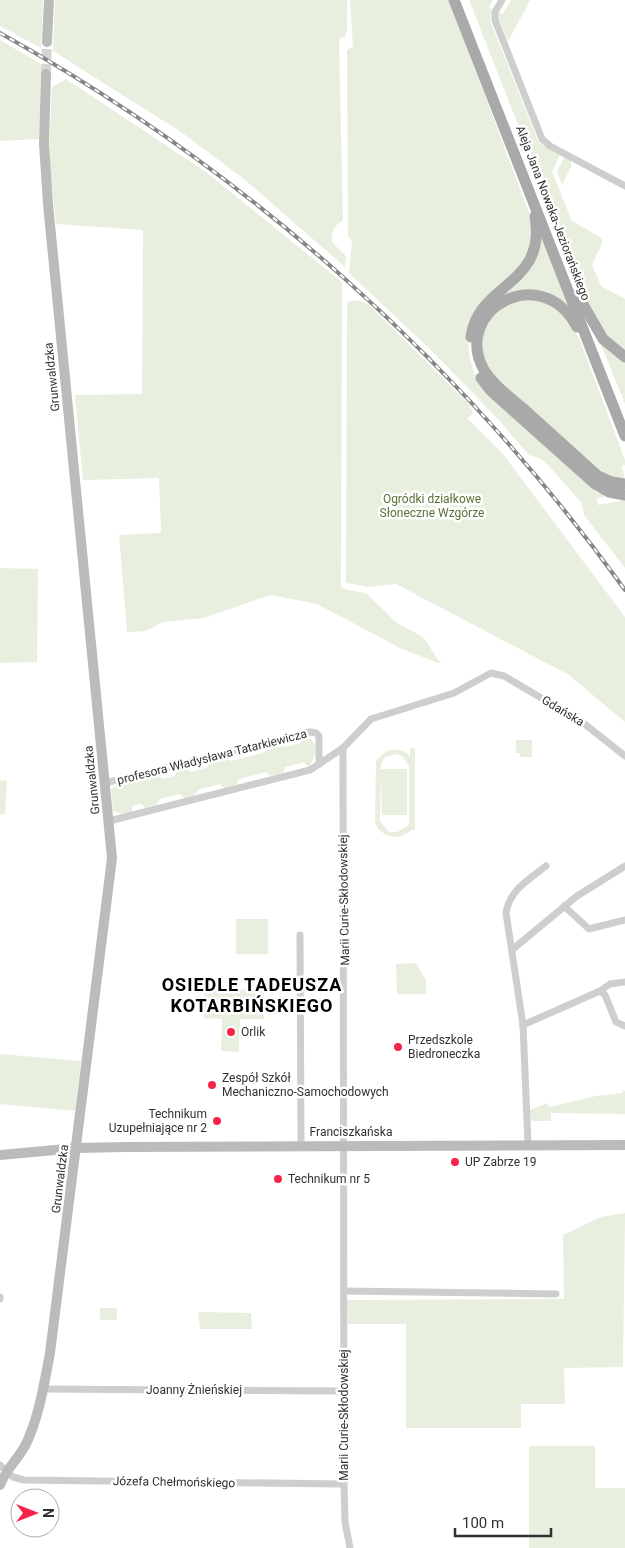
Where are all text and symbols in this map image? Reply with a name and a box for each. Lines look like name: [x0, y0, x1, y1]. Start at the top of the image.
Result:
street label: Aleja Jana Nowaka-Jeziorańskiego: [513, 123, 593, 303]
street label: Grunwaldzka: [41, 342, 63, 412]
park label: Ogródki działkowe Słoneczne Wzgórze: [380, 492, 484, 520]
street label: Gdańska: [539, 693, 587, 729]
street label: profesora Władysława Tatarkiewicza: [116, 727, 308, 787]
street label: Grunwaldzka: [81, 745, 103, 815]
street label: Marii Curie-Skłodowskiej: [336, 834, 352, 966]
district label: OSIEDLE TADEUSZA KOTARBIŃSKIEGO: [162, 974, 342, 1016]
place label: Orlik: [241, 1025, 266, 1039]
marker: Orlik: [225, 1026, 237, 1038]
place label: Przedszkole Biedroneczka: [408, 1033, 480, 1061]
marker: Przedszkole Biedroneczka: [392, 1041, 404, 1053]
place label: Zespół Szkół Mechaniczno-Samochodowych: [222, 1071, 389, 1099]
marker: Zespół Szkół Mechaniczno-Samochodowych: [206, 1079, 218, 1091]
place label: Technikum Uzupełniające nr 2: [109, 1107, 207, 1135]
marker: Technikum Uzupełniające nr 2: [211, 1115, 223, 1127]
street label: Franciszkańska: [310, 1125, 392, 1139]
street label: Grunwaldzka: [49, 1144, 71, 1214]
place label: UP Zabrze 19: [465, 1155, 537, 1169]
marker: UP Zabrze 19: [449, 1156, 461, 1168]
place label: Technikum nr 5: [288, 1172, 370, 1186]
marker: Technikum nr 5: [272, 1173, 284, 1185]
street label: Marii Curie-Skłodowskiej: [337, 1349, 351, 1481]
street label: Joanny Żnieńskiej: [146, 1382, 242, 1397]
street label: Józefa Chełmońskiego: [113, 1474, 235, 1490]
north arrow: [10, 1488, 60, 1538]
scale bar: [455, 1506, 551, 1538]
text: N: [40, 1508, 56, 1518]
text: 100 m: [462, 1514, 504, 1532]

